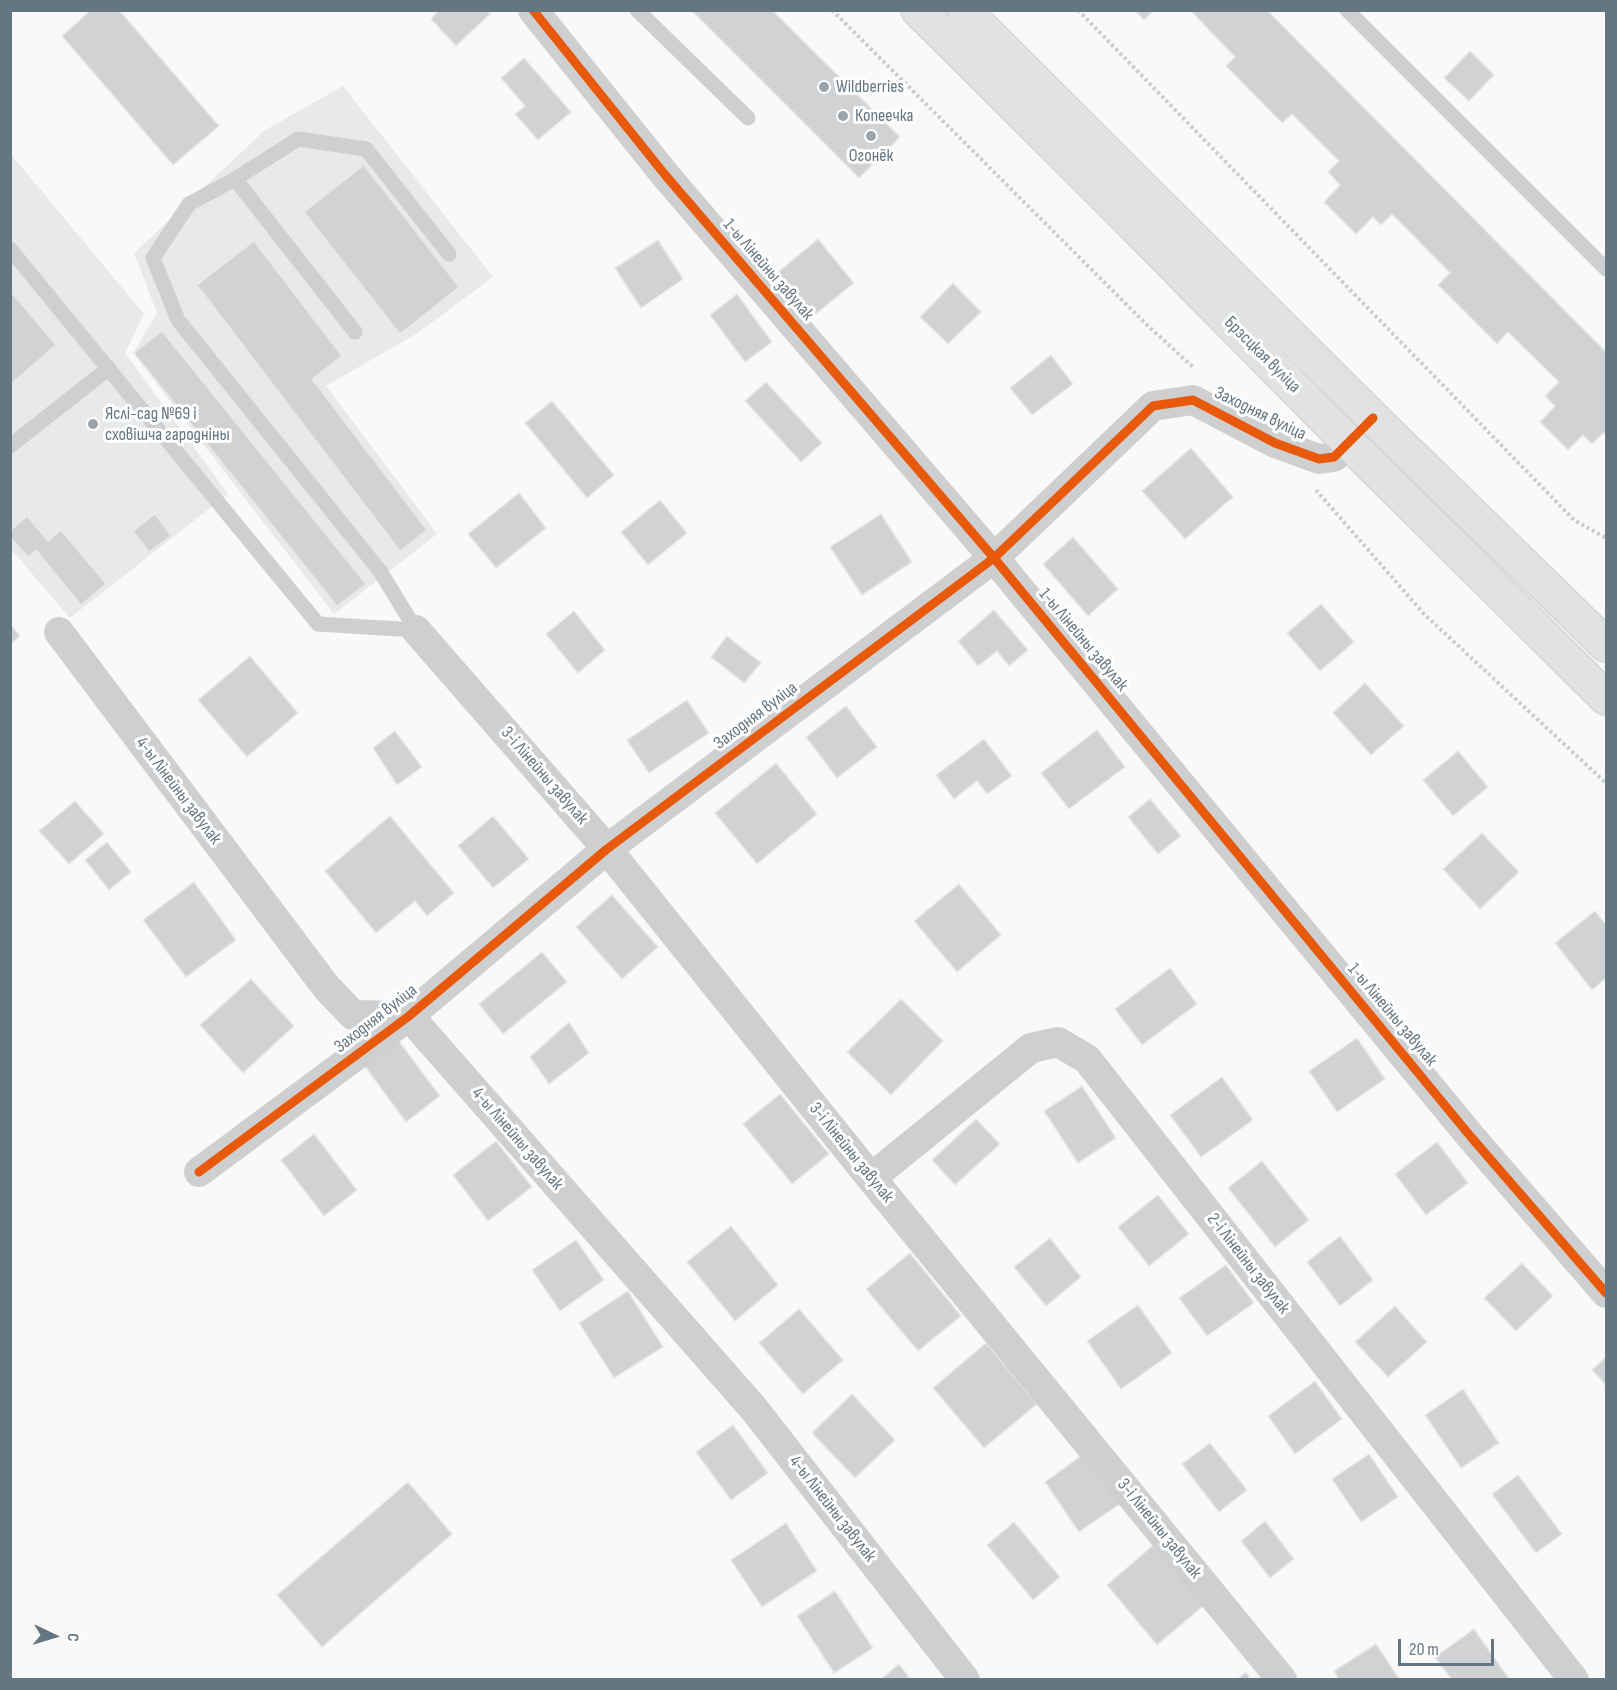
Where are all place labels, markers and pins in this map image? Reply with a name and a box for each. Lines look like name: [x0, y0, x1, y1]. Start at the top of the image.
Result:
place label: Wildberries: [836, 76, 904, 98]
marker: Wildberries: [817, 80, 831, 94]
place label: Копеечка: [855, 105, 913, 127]
marker: Копеечка: [836, 109, 850, 123]
marker: Огонёк: [864, 129, 878, 143]
place label: Огонёк: [849, 145, 893, 167]
place label: Яслі-сад №69 і сховішча гародніны: [105, 403, 230, 446]
marker: Яслі-сад №69 і сховішча гародніны: [86, 417, 100, 431]

